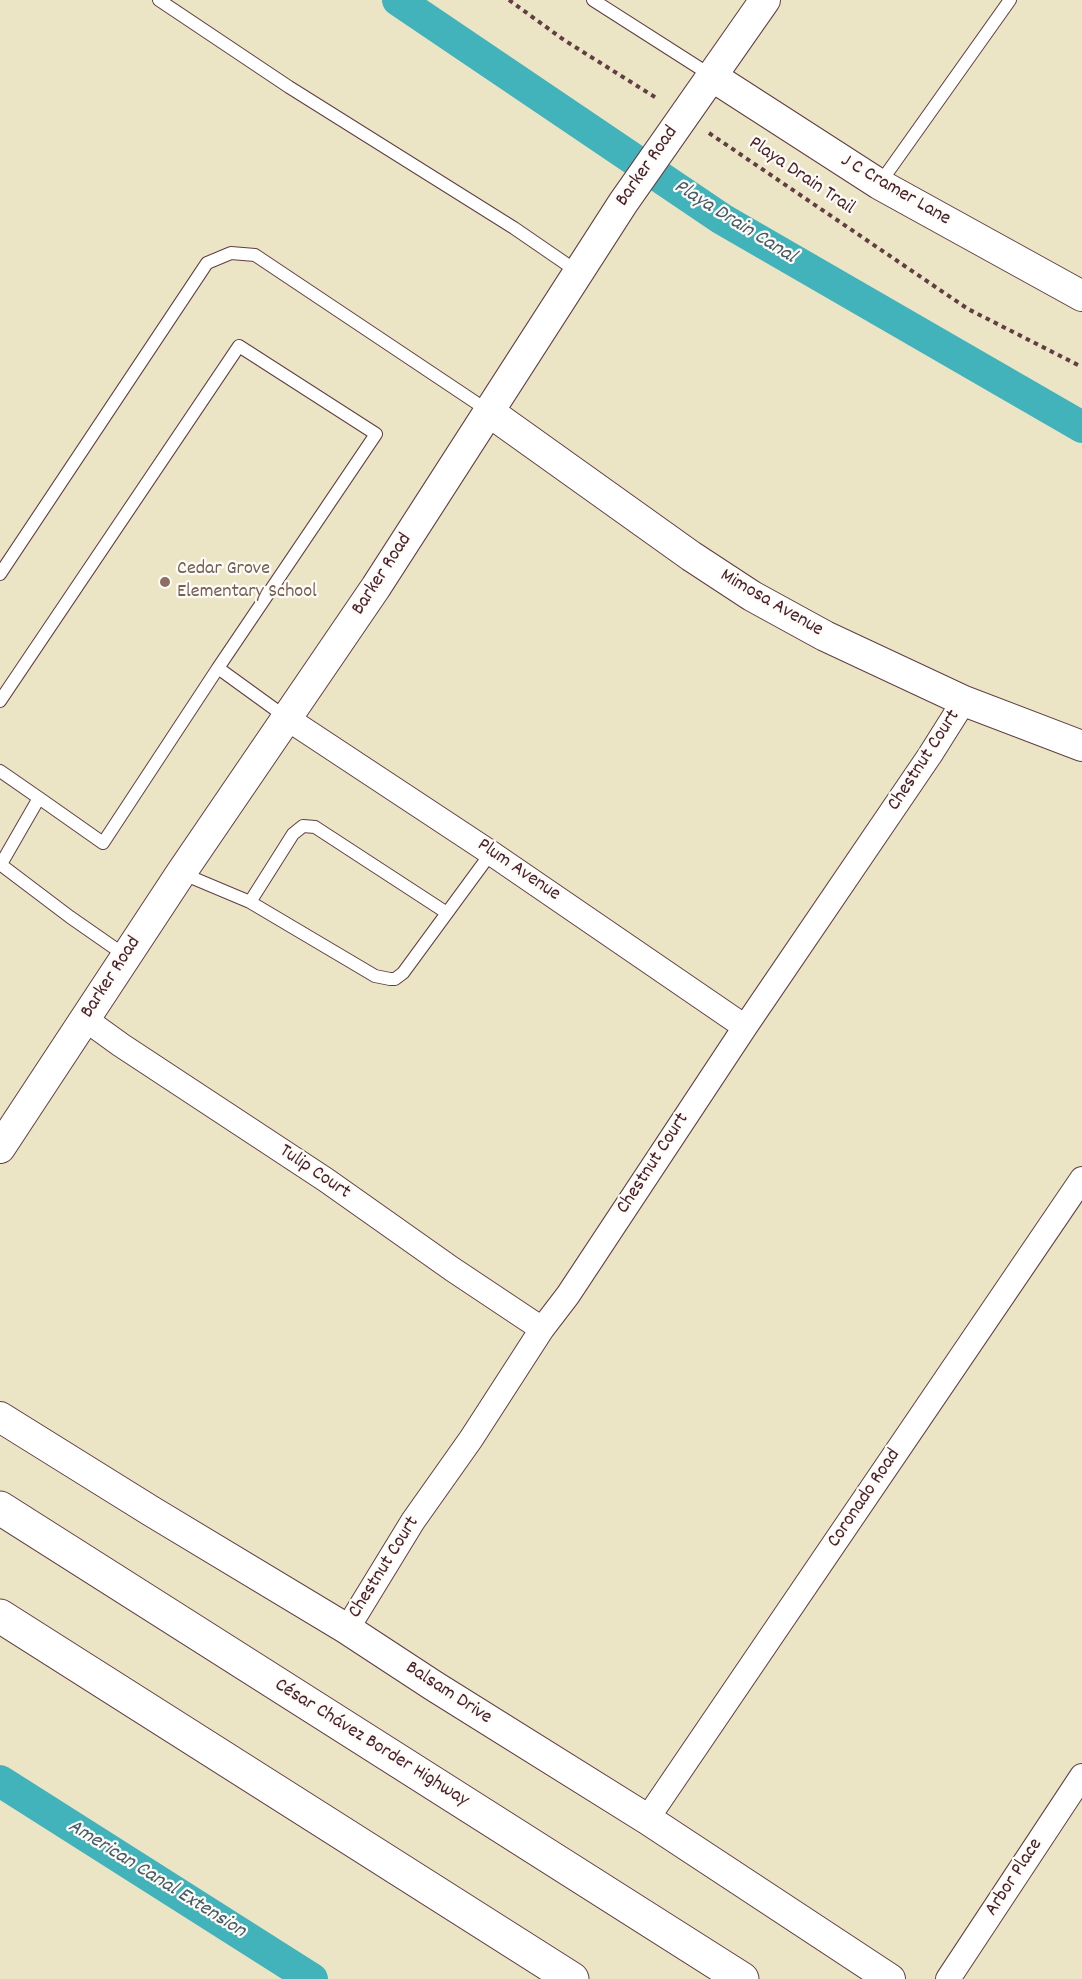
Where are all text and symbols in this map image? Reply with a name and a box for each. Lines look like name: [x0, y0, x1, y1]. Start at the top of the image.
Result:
street label: Barker Road: [612, 122, 684, 212]
street label: Playa Drain Trail: [743, 133, 859, 221]
street label: J C Cramer Lane: [836, 150, 954, 232]
water label: Playa Drain Canal: [668, 175, 800, 271]
street label: Barker Road: [348, 530, 418, 620]
place label: Cedar Grove Elementary School: [177, 558, 317, 605]
street label: Mimosa Avenue: [715, 565, 827, 643]
marker: Cedar Grove Elementary School: [158, 575, 172, 589]
street label: Chestnut Court: [883, 706, 967, 816]
street label: Plum Avenue: [472, 834, 564, 908]
street label: Barker Road: [77, 933, 147, 1023]
street label: Chestnut Court: [612, 1109, 696, 1219]
street label: Tulip Court: [274, 1140, 354, 1206]
street label: Coronado Road: [823, 1445, 907, 1553]
street label: Chestnut Court: [344, 1513, 426, 1623]
street label: Balsam Drive: [400, 1657, 496, 1731]
street label: César Chávez Border Highway: [269, 1674, 473, 1814]
water label: American Canal Extension: [62, 1815, 250, 1945]
street label: Arbor Place: [981, 1835, 1049, 1921]

